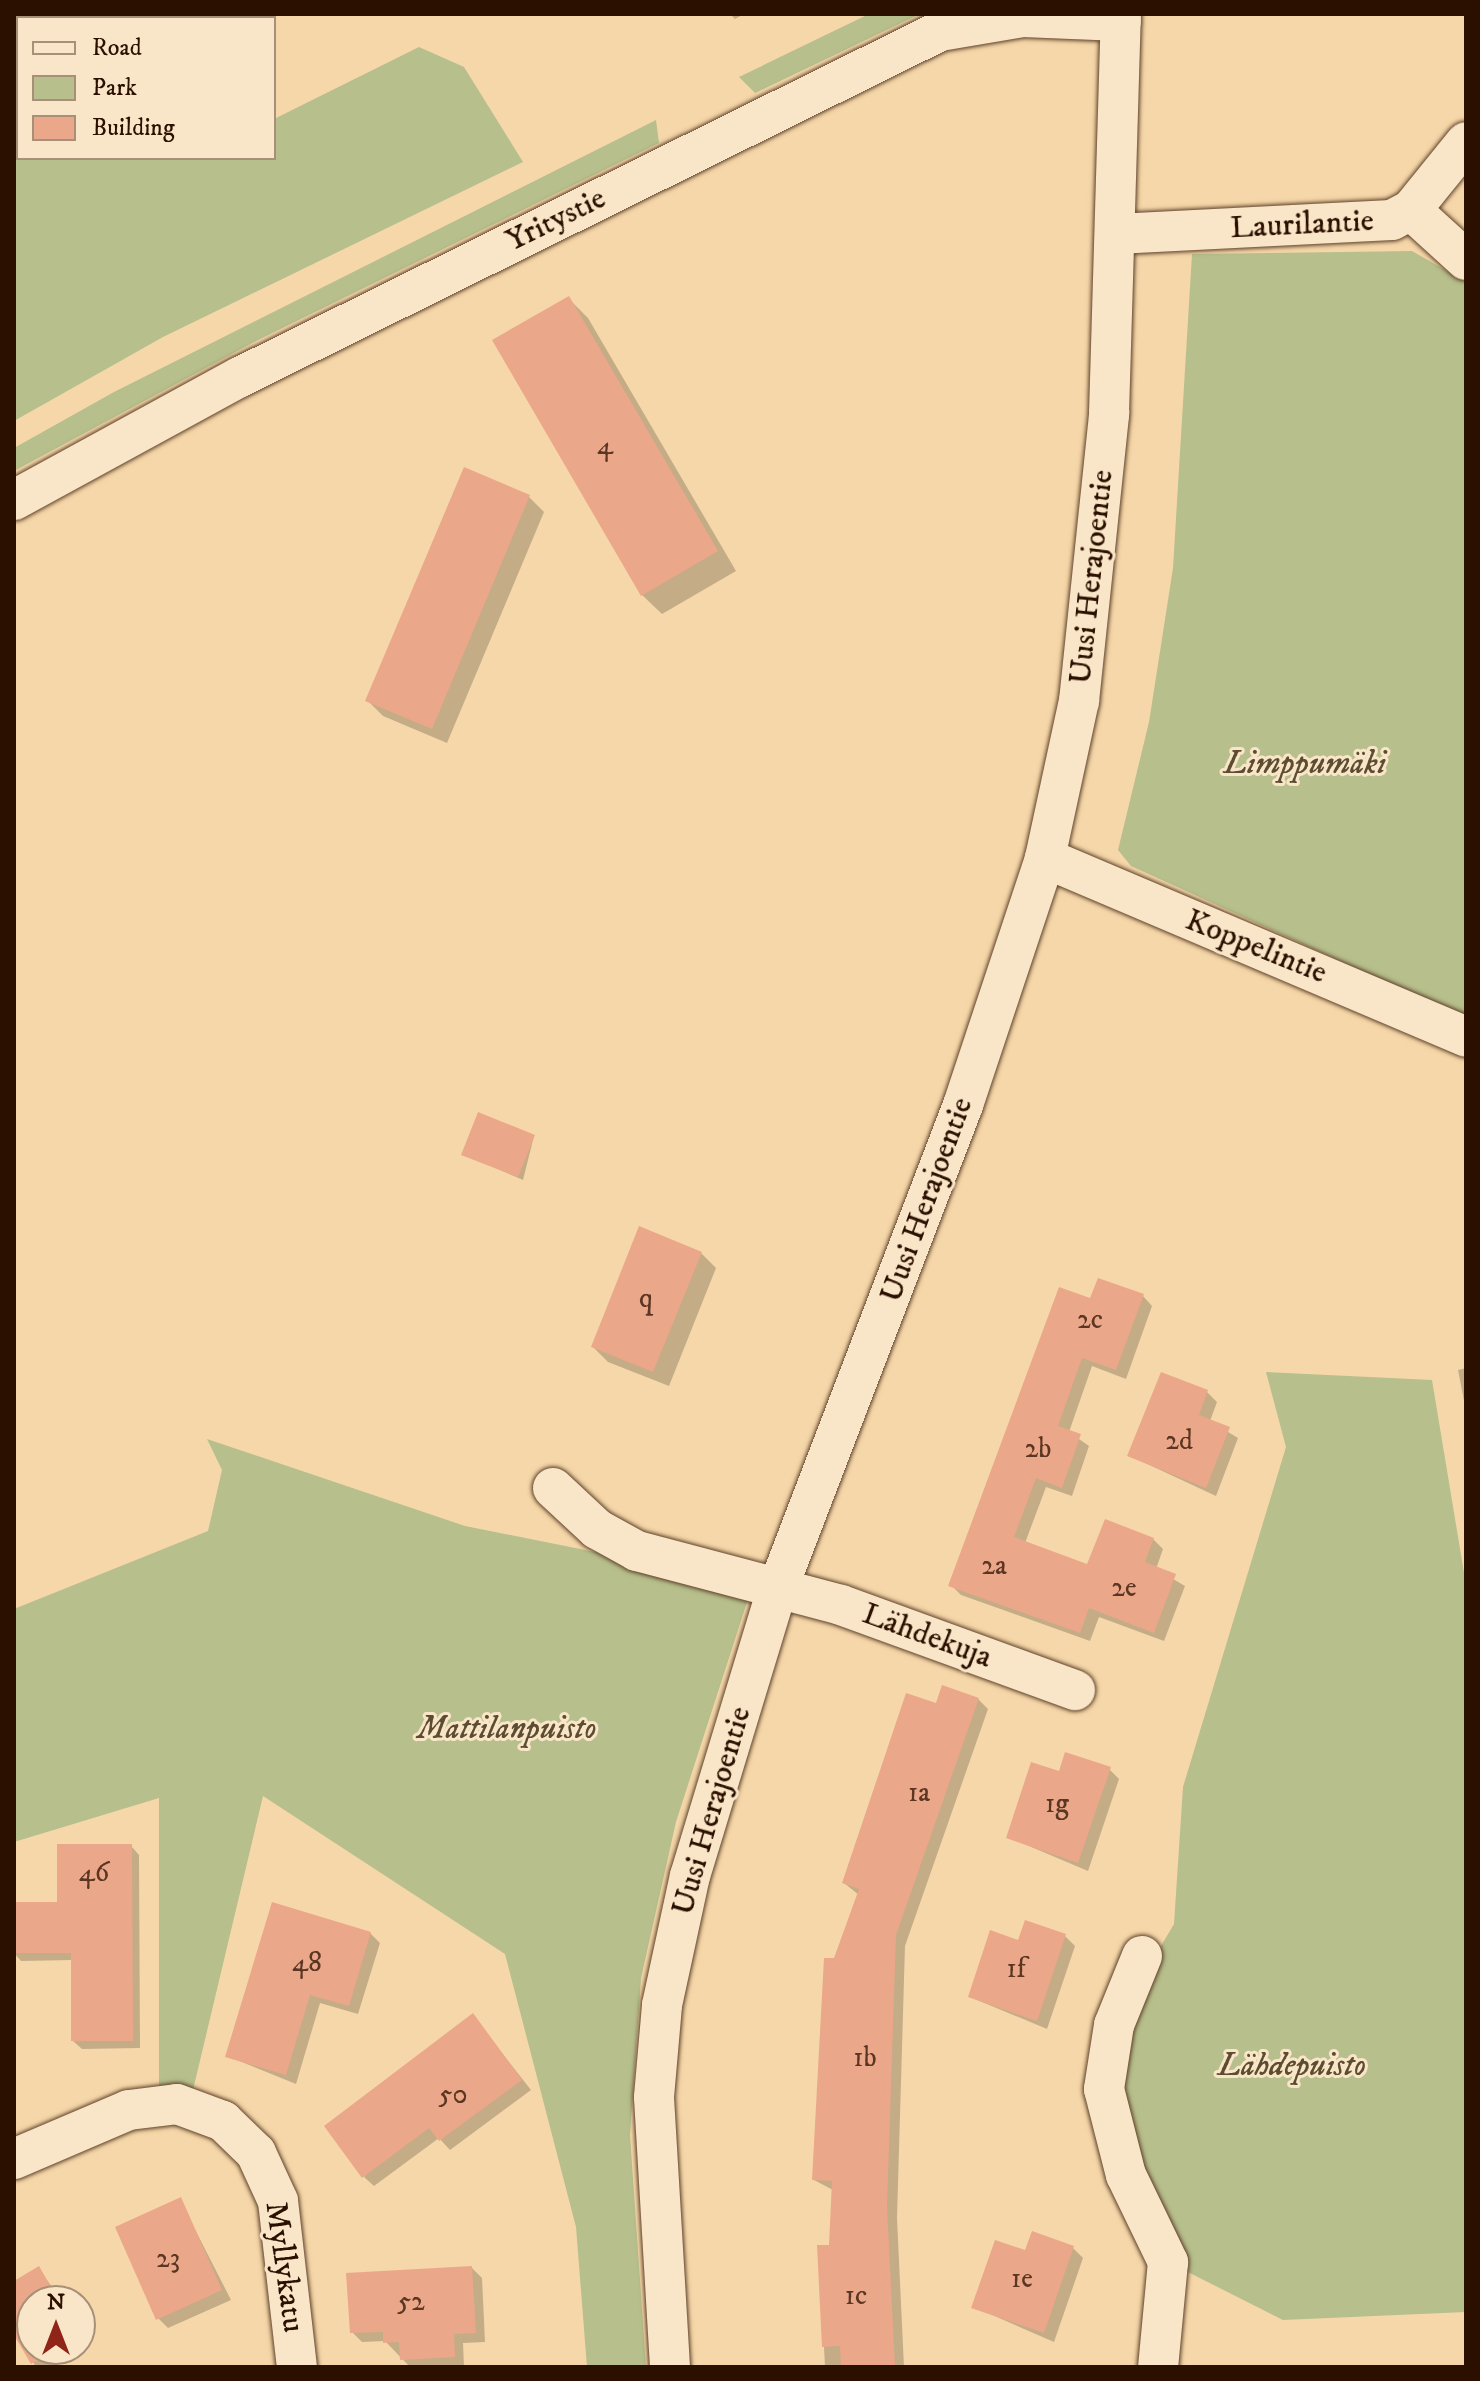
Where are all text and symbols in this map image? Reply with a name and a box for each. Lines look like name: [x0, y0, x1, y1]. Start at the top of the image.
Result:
legend: [16, 16, 276, 160]
text: Road: [92, 33, 142, 63]
text: Park: [92, 73, 137, 103]
text: Building: [92, 113, 175, 143]
street label: Yritystie: [500, 180, 612, 260]
street label: Laurilantie: [1229, 202, 1375, 248]
house number: 4: [597, 429, 613, 463]
street label: Uusi Herajoentie: [1062, 468, 1122, 686]
park label: Limppumäki: [1224, 745, 1386, 783]
street label: Koppelintie: [1180, 901, 1332, 993]
street label: Uusi Herajoentie: [872, 1092, 982, 1308]
house number: q: [639, 1282, 653, 1316]
house number: 2c: [1077, 1303, 1103, 1337]
house number: 2d: [1165, 1424, 1193, 1458]
house number: 2b: [1025, 1432, 1051, 1466]
house number: 2a: [981, 1549, 1007, 1583]
house number: 2e: [1111, 1571, 1137, 1605]
street label: Lähdekuja: [857, 1595, 997, 1677]
street label: Uusi Herajoentie: [664, 1702, 760, 1920]
park label: Mattilanpuisto: [418, 1710, 596, 1748]
house number: 1a: [908, 1776, 930, 1810]
house number: 1g: [1045, 1787, 1069, 1821]
house number: 46: [79, 1856, 109, 1890]
house number: 48: [292, 1946, 322, 1980]
house number: 1f: [1006, 1952, 1026, 1986]
house number: 1b: [853, 2041, 877, 2075]
park label: Lähdepuisto: [1218, 2047, 1366, 2085]
house number: 50: [439, 2078, 467, 2112]
street label: Myllykatu: [256, 2199, 312, 2335]
house number: 23: [156, 2242, 180, 2276]
house number: 1e: [1011, 2262, 1033, 2296]
house number: 1c: [845, 2279, 867, 2313]
north arrow: [16, 2285, 96, 2365]
house number: 52: [397, 2285, 425, 2319]
text: N: [47, 2289, 65, 2316]

